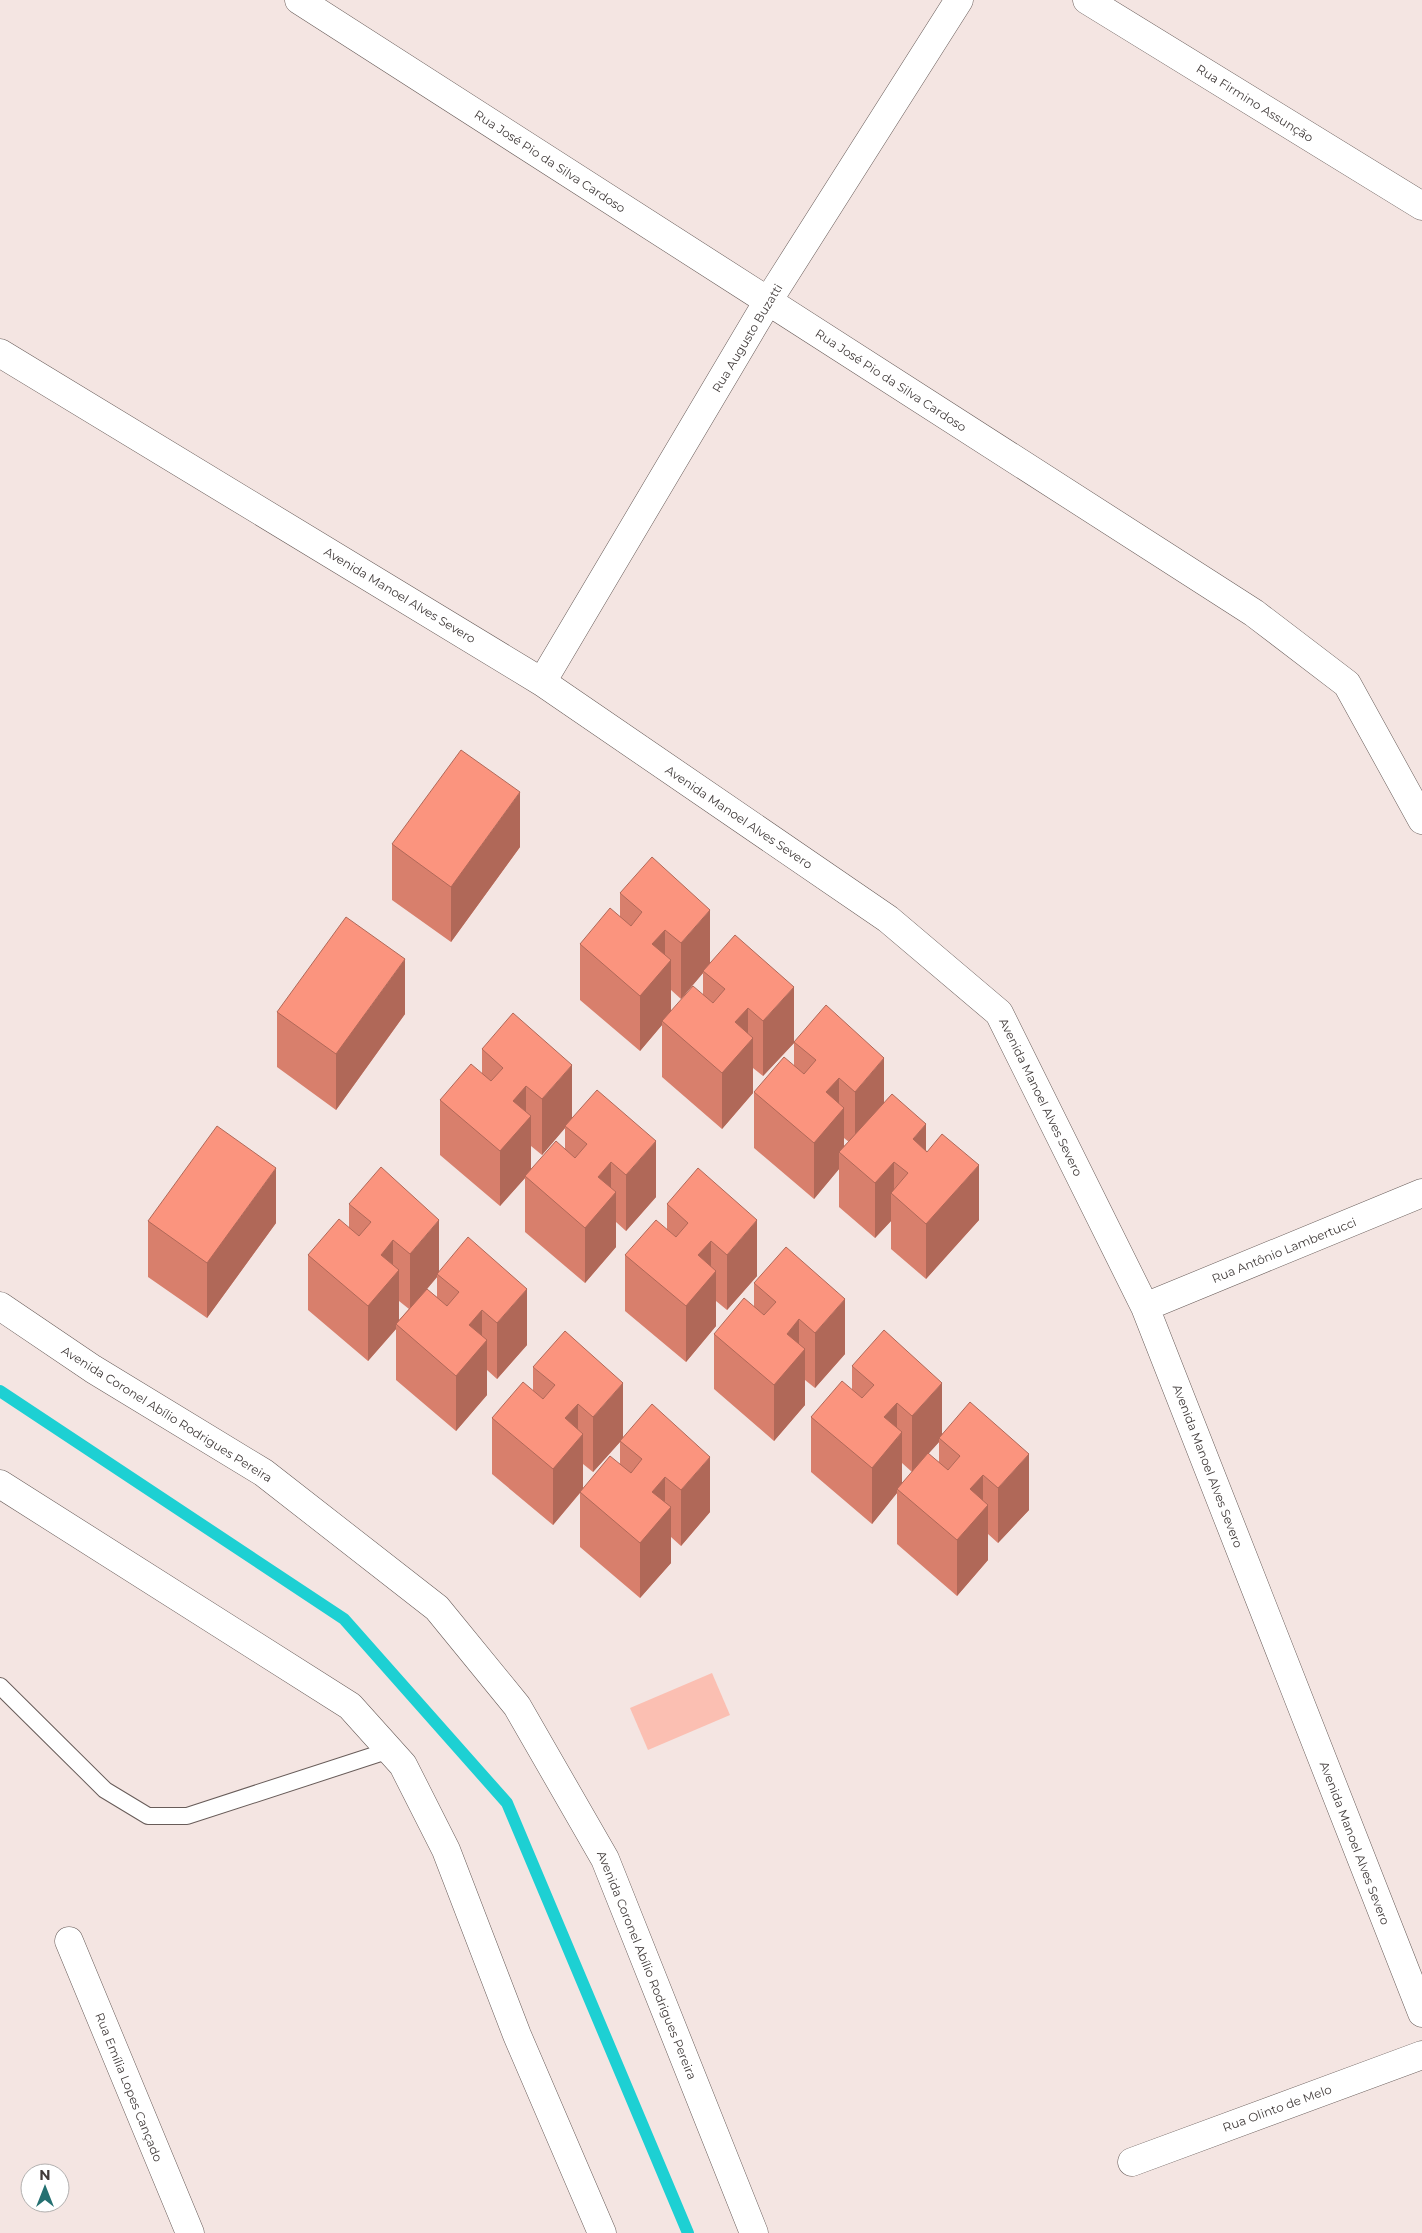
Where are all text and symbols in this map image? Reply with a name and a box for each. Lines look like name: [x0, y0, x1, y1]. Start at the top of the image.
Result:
street label: Rua Firmino Assunção: [1194, 61, 1316, 145]
street label: Rua José Pio da Silva Cardoso: [472, 106, 628, 216]
street label: Rua Augusto Buzatti: [709, 281, 785, 395]
street label: Rua José Pio da Silva Cardoso: [813, 325, 969, 435]
street label: Avenida Manoel Alves Severo: [322, 544, 478, 646]
street label: Avenida Manoel Alves Severo: [663, 762, 815, 872]
street label: Avenida Manoel Alves Severo: [996, 1016, 1086, 1178]
street label: Rua Antônio Lambertucci: [1210, 1214, 1358, 1286]
street label: Avenida Coronel Abílio Rodrigues Pereira: [59, 1343, 275, 1485]
street label: Avenida Manoel Alves Severo: [1170, 1382, 1246, 1550]
street label: Avenida Manoel Alves Severo: [1317, 1759, 1393, 1927]
street label: Avenida Coronel Abílio Rodrigues Pereira: [594, 1848, 700, 2082]
street label: Rua Emília Lopes Cançado: [92, 2010, 166, 2164]
street label: Rua Olinto de Melo: [1220, 2081, 1334, 2135]
north arrow: [20, 2163, 70, 2213]
text: N: [39, 2166, 51, 2184]

